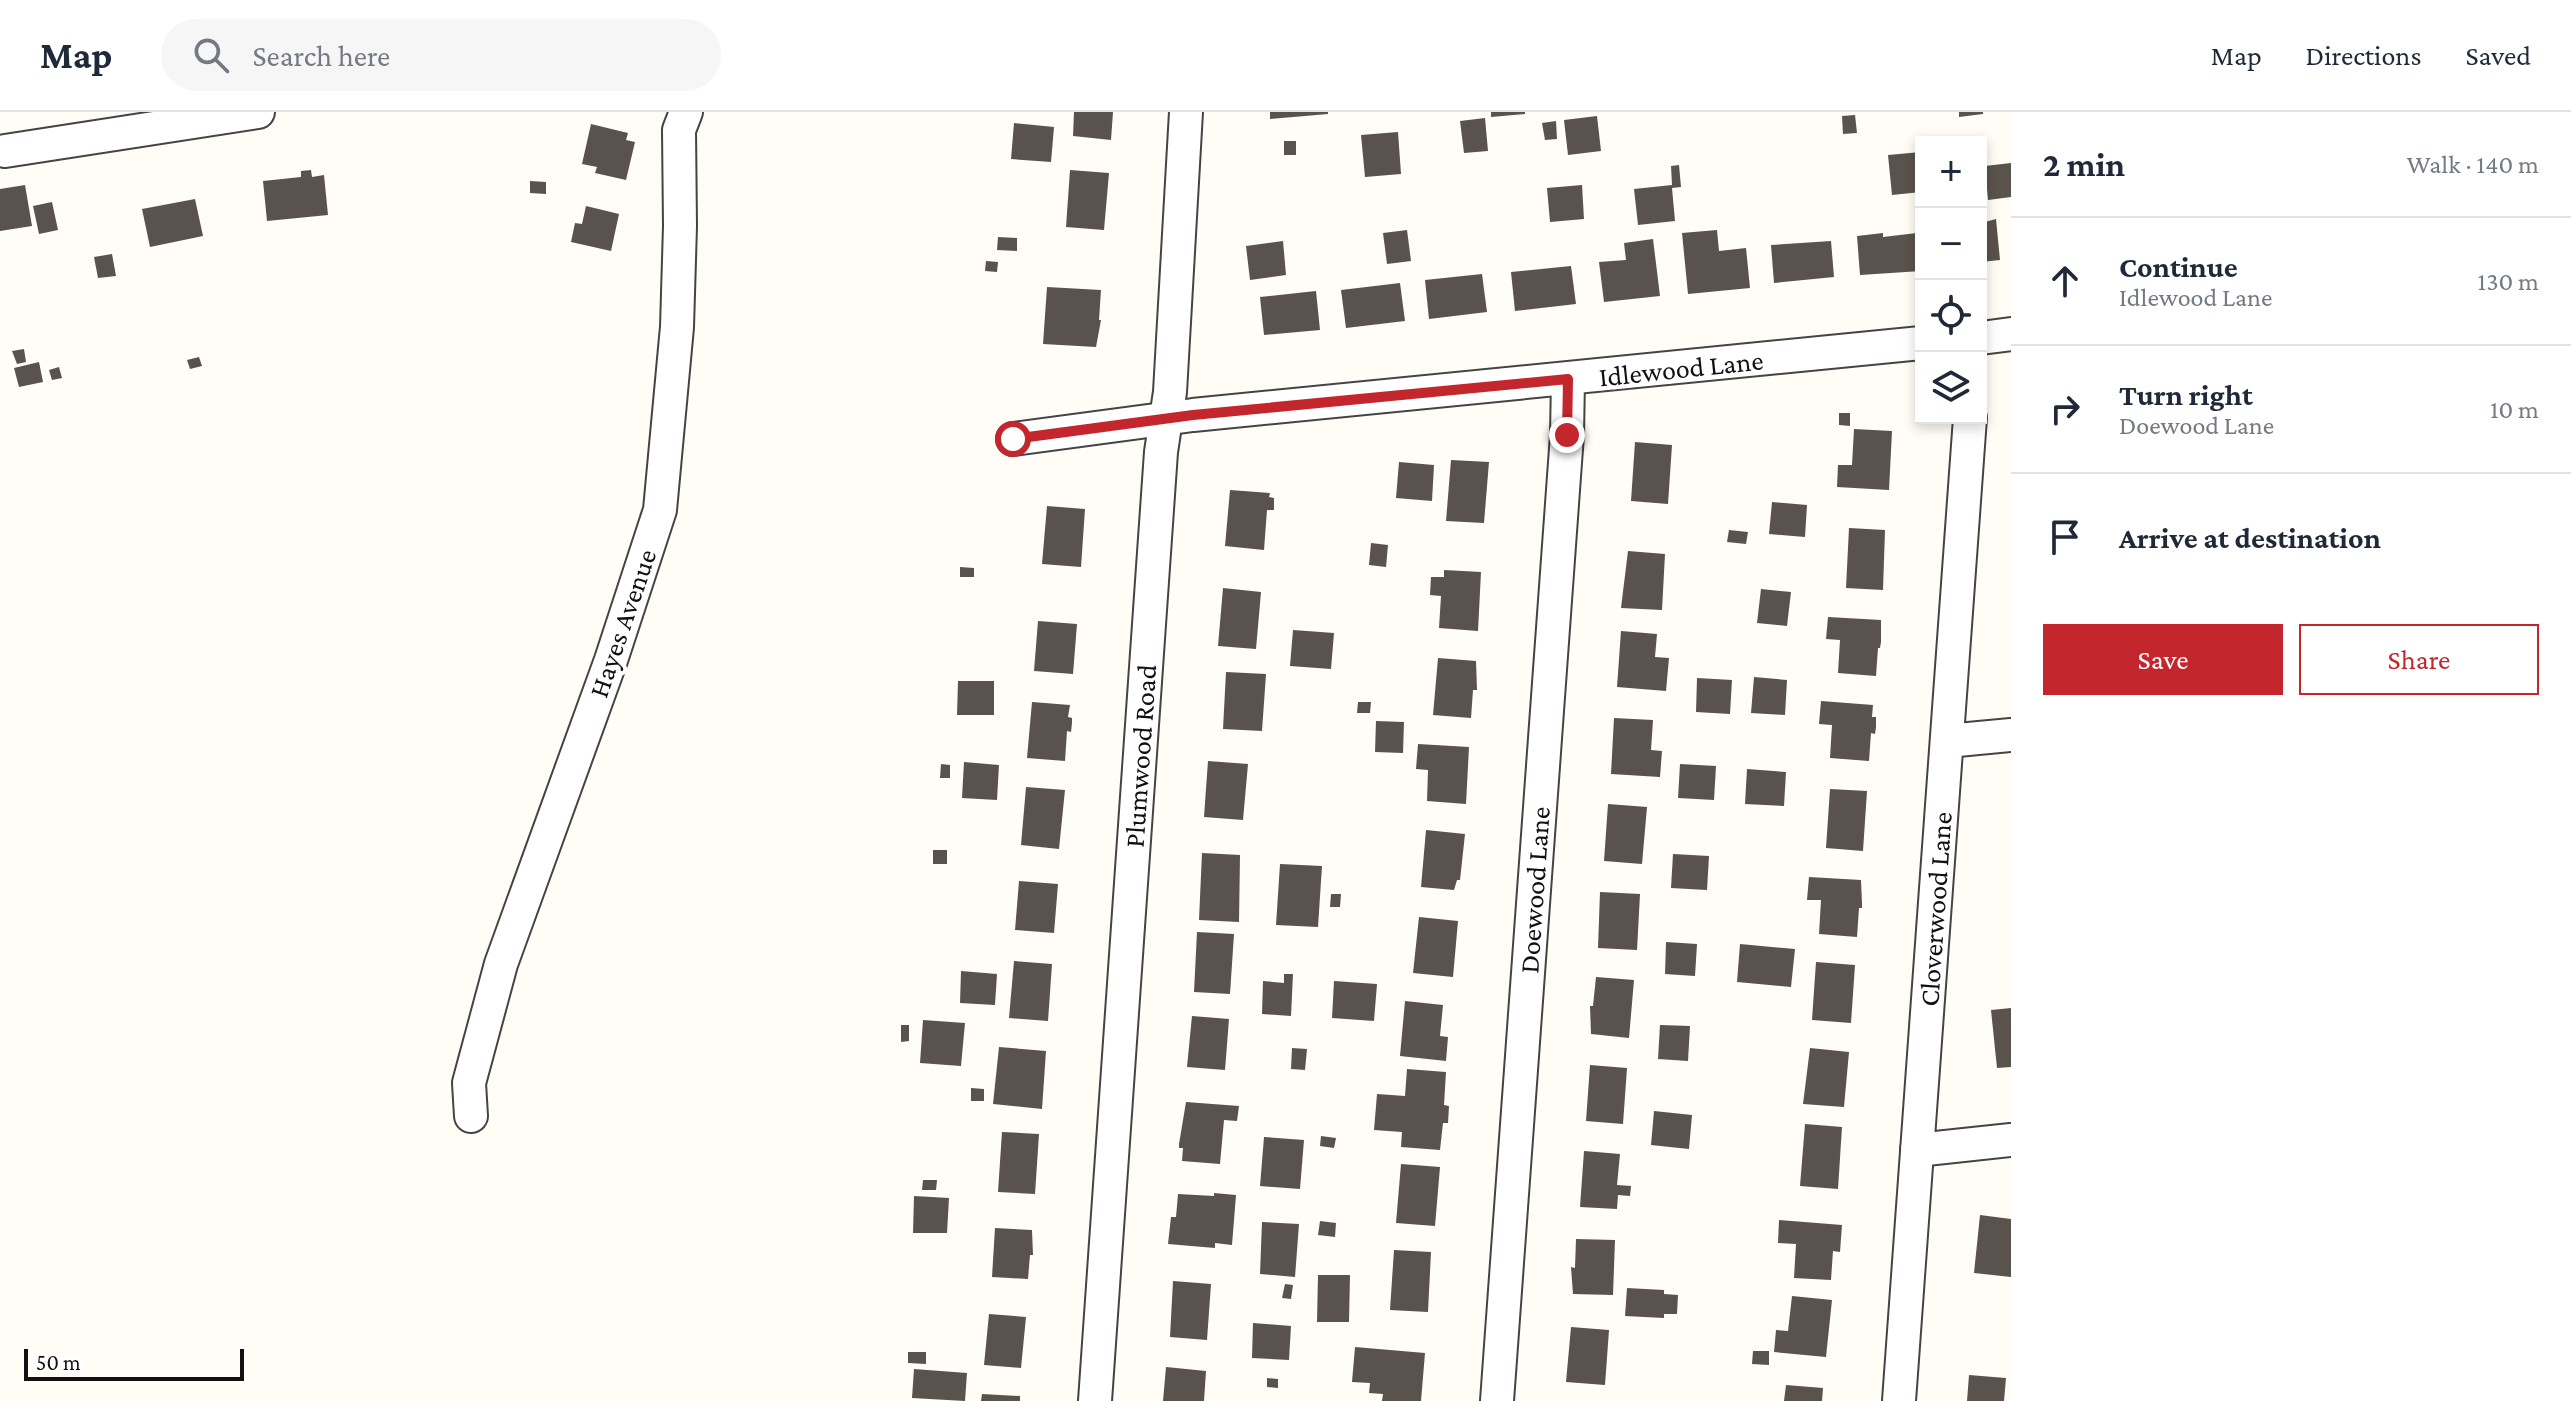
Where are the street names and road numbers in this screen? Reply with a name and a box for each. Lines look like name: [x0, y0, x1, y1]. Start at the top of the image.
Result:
street label: Idlewood Lane: [1597, 344, 1765, 393]
street label: Hayes Avenue: [583, 545, 662, 701]
street label: Plumwood Road: [1119, 663, 1162, 849]
street label: Doewood Lane: [1513, 806, 1556, 975]
street label: Cloverwood Lane: [1913, 811, 1958, 1007]

